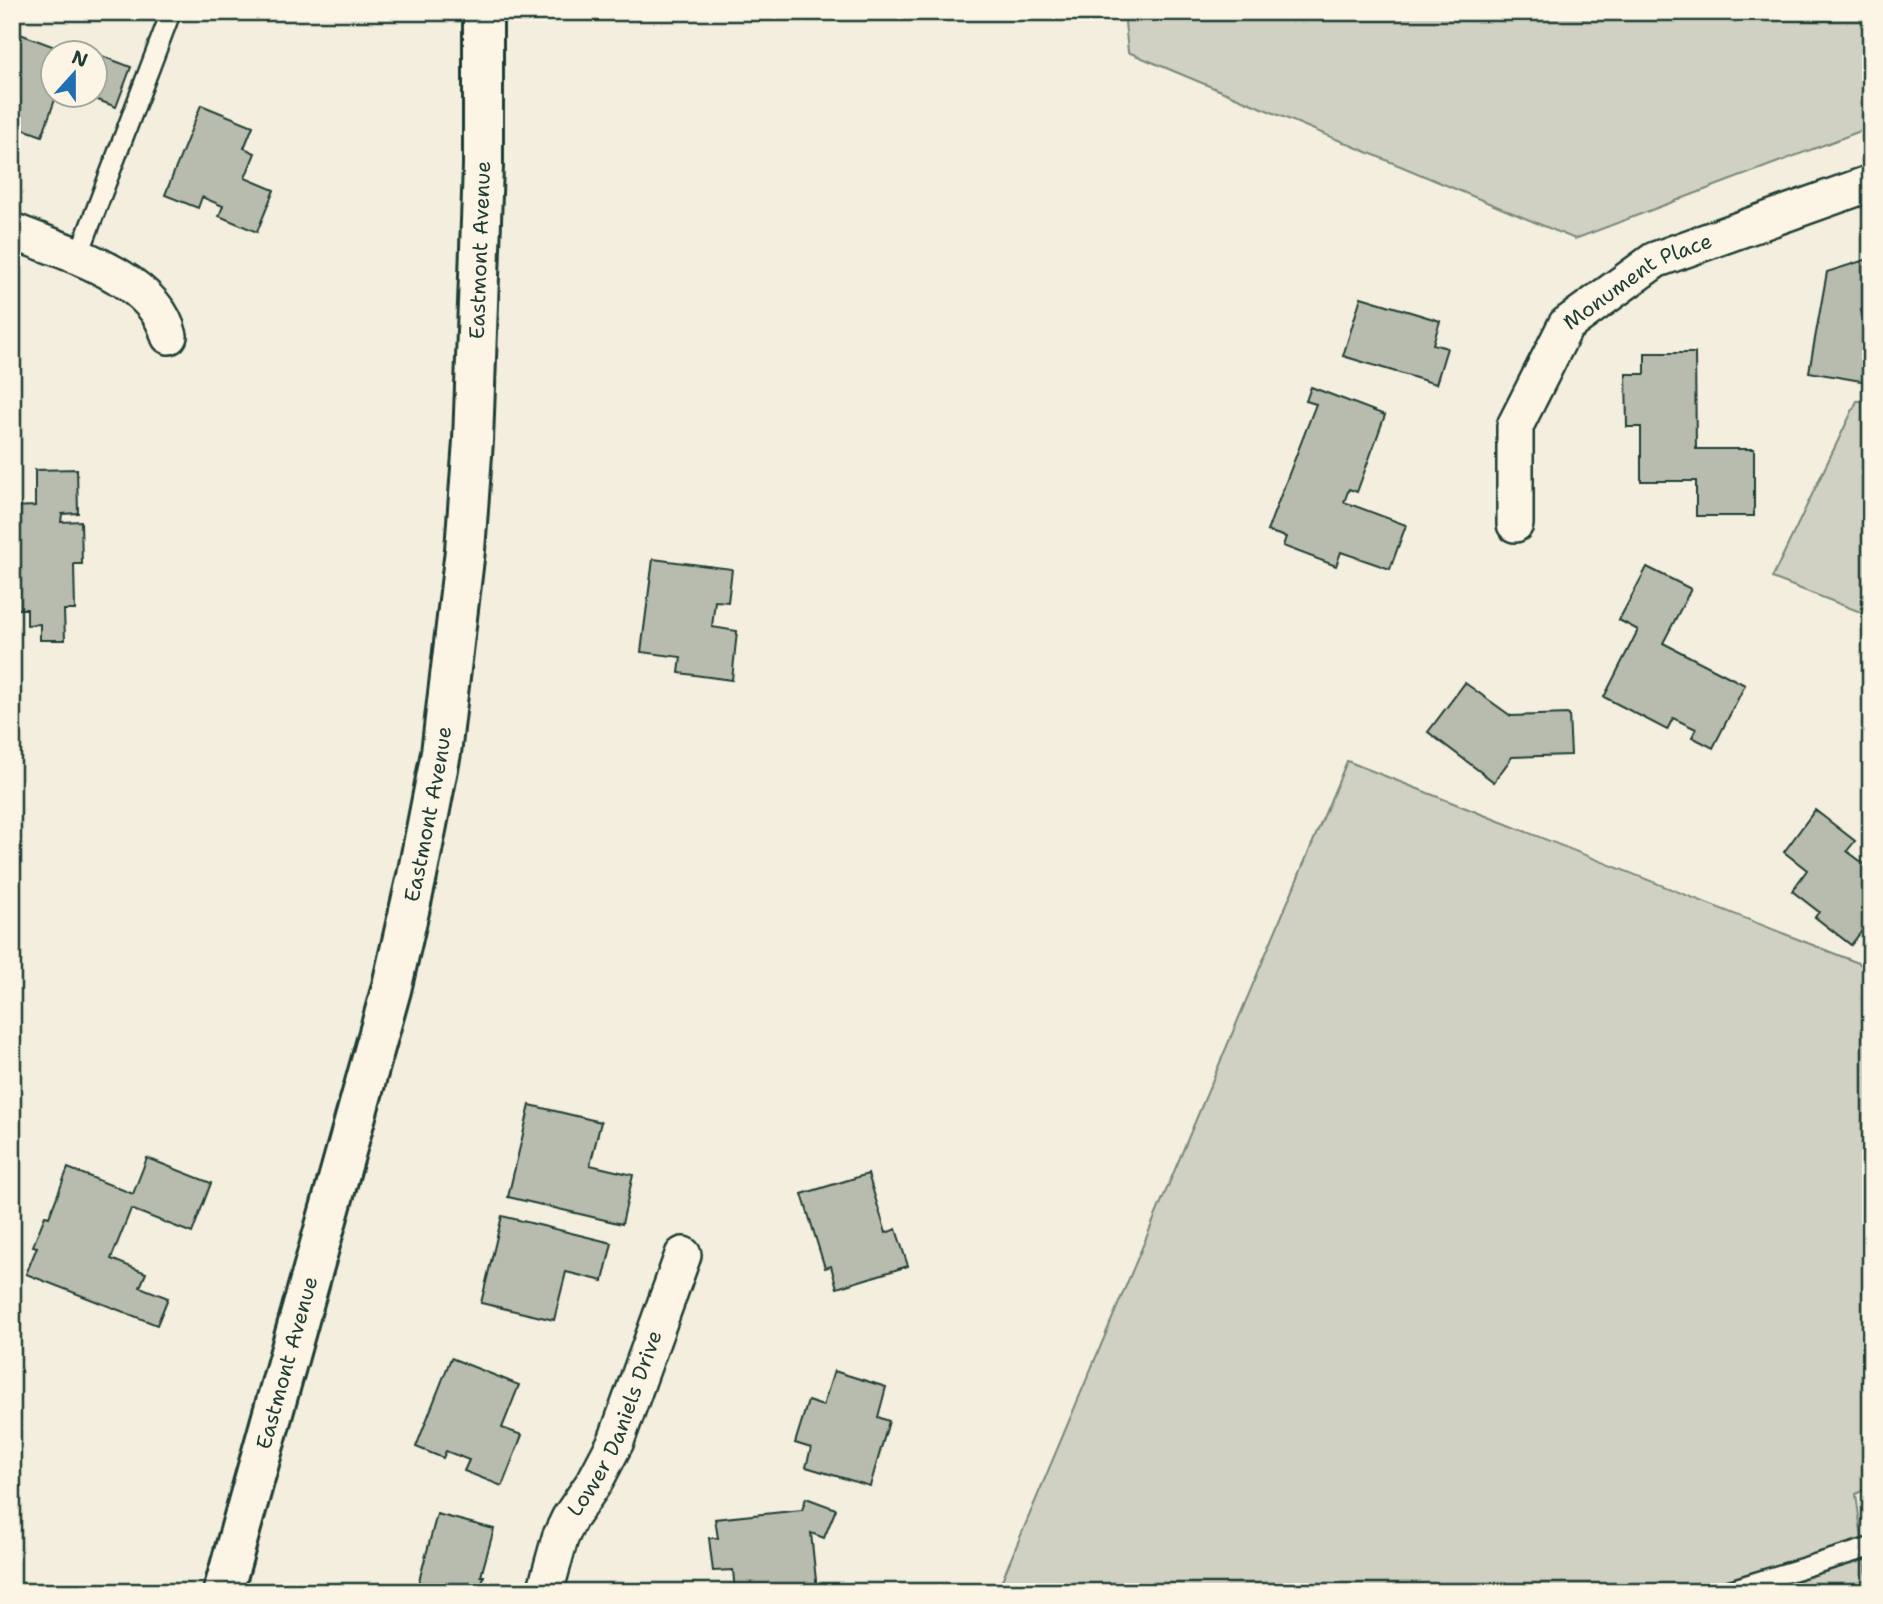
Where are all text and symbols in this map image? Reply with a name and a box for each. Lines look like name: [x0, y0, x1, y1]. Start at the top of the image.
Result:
north arrow: [38, 38, 108, 108]
text: N: [68, 44, 91, 73]
street label: Eastmont Avenue: [463, 160, 497, 340]
street label: Monument Place: [1558, 227, 1716, 336]
street label: Eastmont Avenue: [398, 725, 458, 905]
street label: Eastmont Avenue: [250, 1273, 324, 1452]
street label: Lower Daniels Drive: [561, 1326, 669, 1522]

